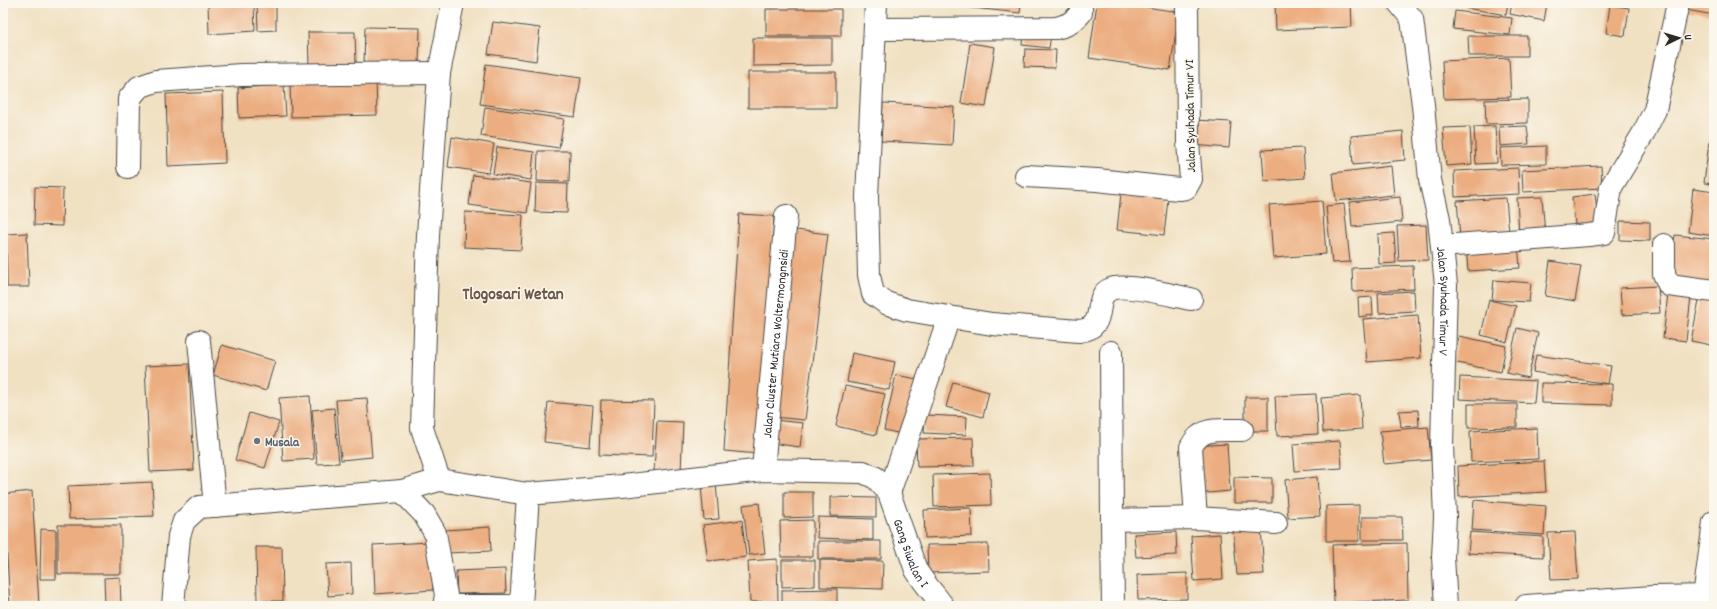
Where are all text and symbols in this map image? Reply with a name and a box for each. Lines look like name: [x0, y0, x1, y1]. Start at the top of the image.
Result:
north arrow: [1659, 18, 1699, 58]
text: U: [1679, 34, 1695, 41]
street label: Jalan Syuhada Timur VI: [1181, 59, 1202, 173]
street label: Jalan Syuhada Timur V: [1430, 246, 1453, 356]
street label: Jalan Cluster Mutiara Woltermongnsidi: [759, 248, 795, 439]
district label: Tlogosari Wetan: [462, 284, 564, 308]
place label: Musala: [265, 434, 300, 453]
marker: Musala: [252, 436, 262, 446]
street label: Gang Siwalan I: [887, 517, 932, 592]

